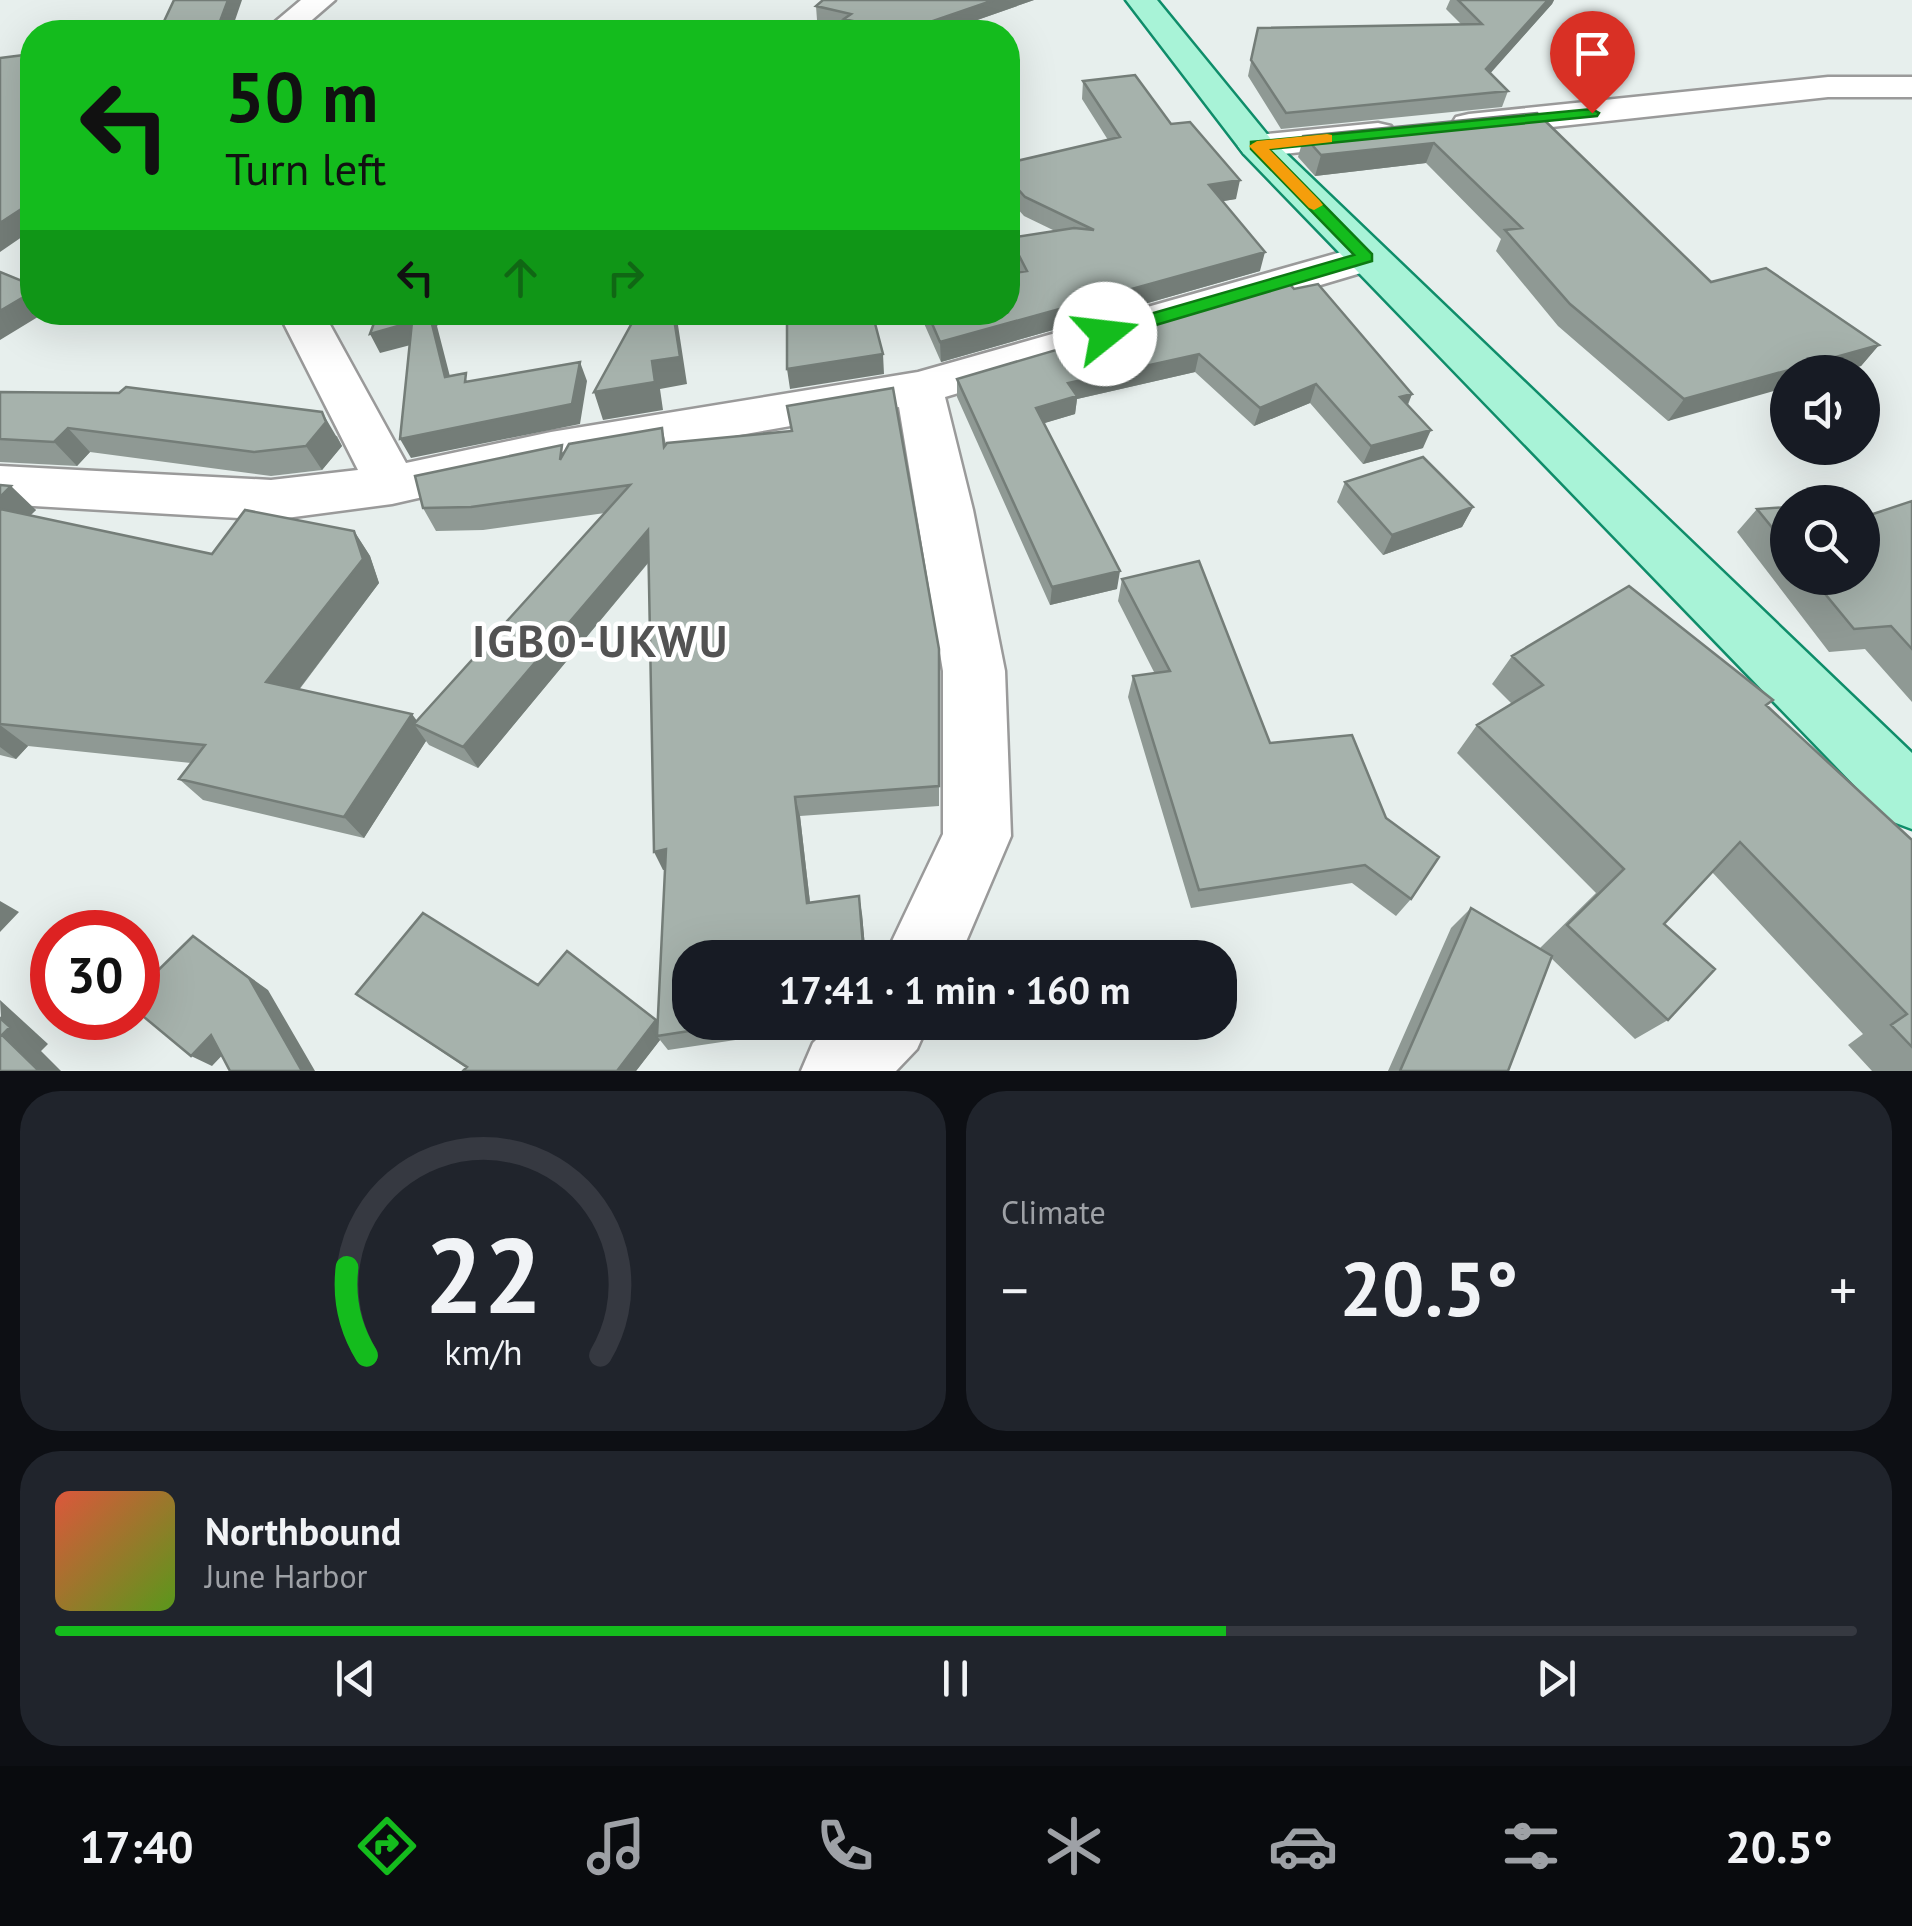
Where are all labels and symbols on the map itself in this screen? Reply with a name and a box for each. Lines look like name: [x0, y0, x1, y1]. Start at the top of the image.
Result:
pin: [1550, 11, 1635, 114]
position arrow: [1053, 282, 1157, 386]
district label: IGBO-UKWU: [472, 611, 730, 669]
speed limit sign: 30: [30, 910, 160, 1040]

